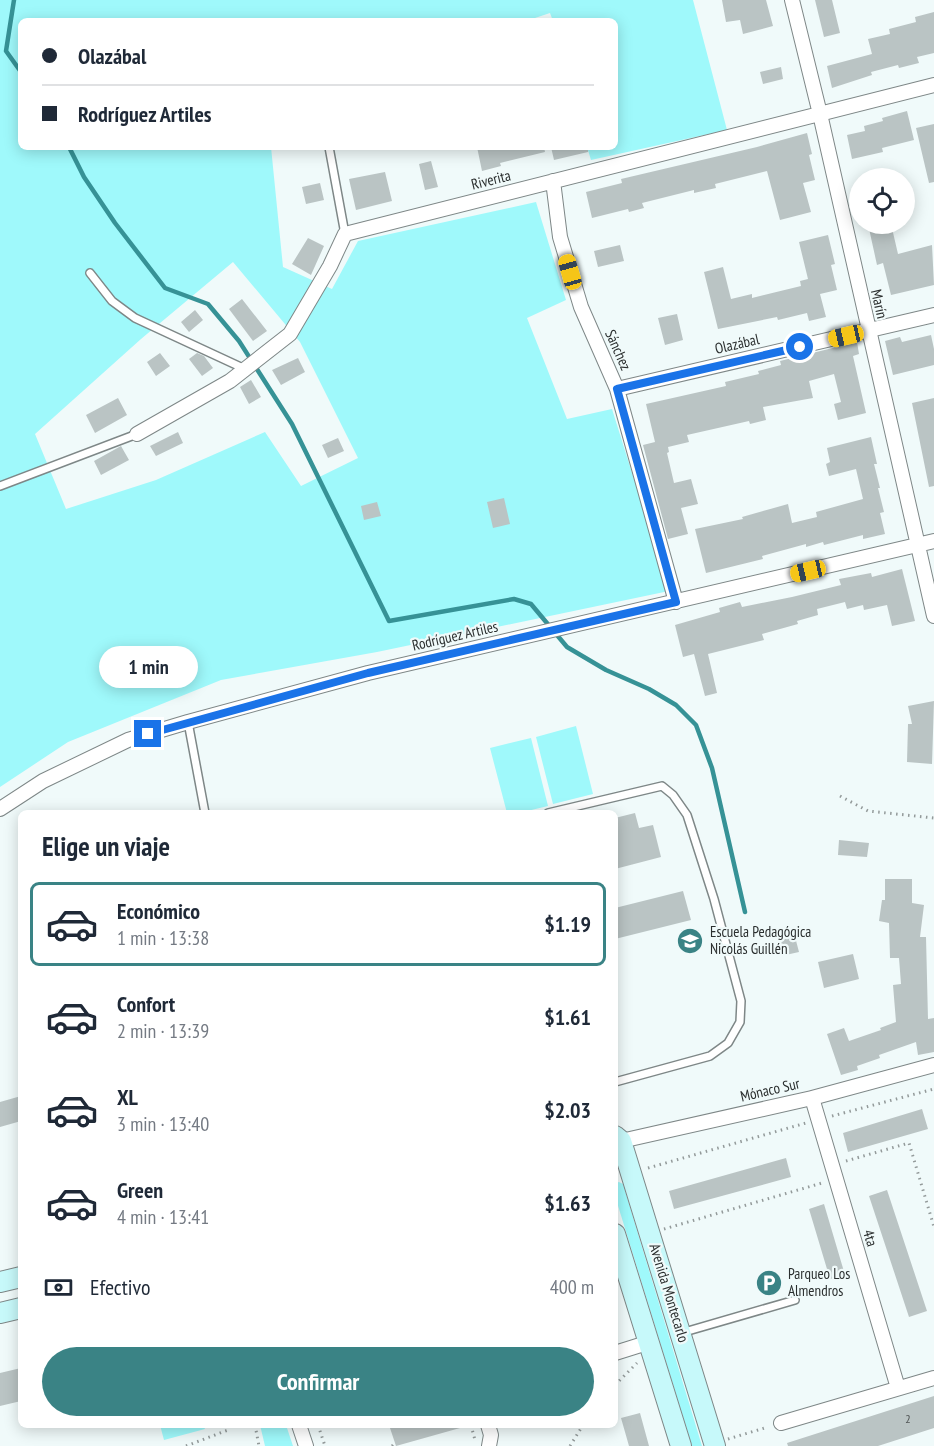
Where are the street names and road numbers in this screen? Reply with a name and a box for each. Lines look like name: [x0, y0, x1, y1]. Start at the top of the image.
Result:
street label: Riverita: [469, 165, 513, 194]
street label: Marín: [867, 287, 892, 320]
street label: Sánchez: [601, 327, 636, 373]
street label: Olazábal: [713, 329, 762, 358]
street label: Rodríguez Artiles: [410, 616, 500, 655]
street label: Mónaco Sur: [738, 1073, 802, 1106]
street label: 4ta: [859, 1227, 882, 1249]
street label: Avenida Montecarlo: [645, 1241, 694, 1345]

